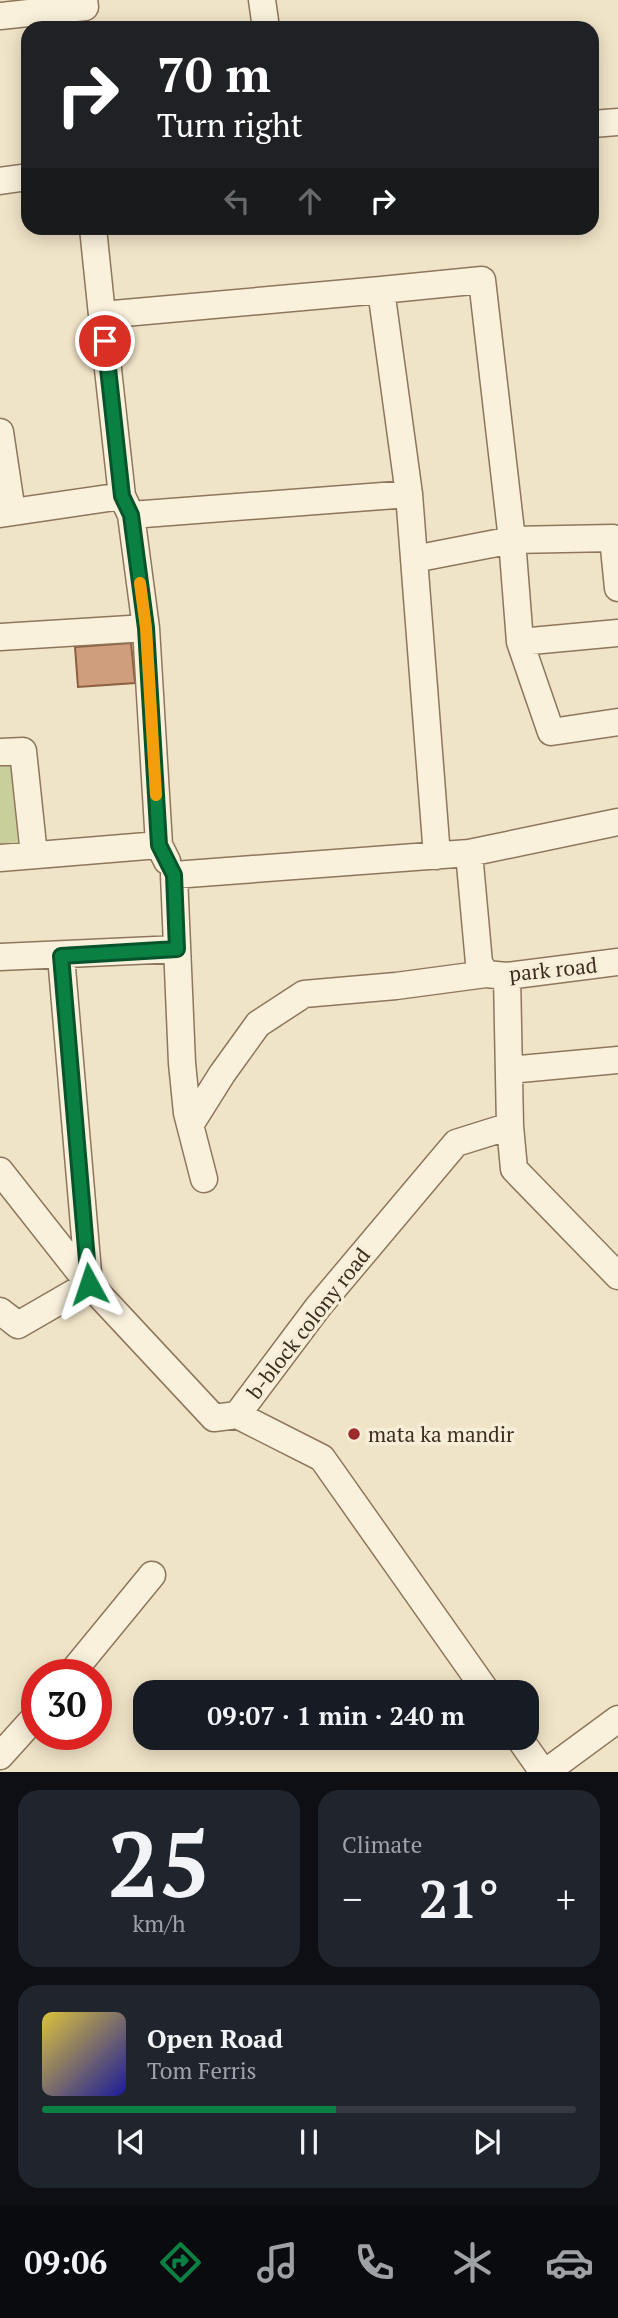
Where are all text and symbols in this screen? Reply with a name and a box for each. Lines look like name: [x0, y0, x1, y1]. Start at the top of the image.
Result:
text: 70 m: [157, 41, 271, 106]
icon: right: [42, 49, 133, 140]
text: Turn right: [157, 104, 303, 146]
icon: left: [218, 182, 256, 220]
icon: ahead: [291, 182, 329, 220]
icon: right: [364, 182, 402, 220]
pin: [75, 311, 135, 371]
icon: arrive: [86, 322, 124, 360]
street label: park road: [508, 950, 599, 988]
street label: b-block colony road: [240, 1241, 376, 1404]
position arrow: [52, 1247, 126, 1321]
place label: mata ka mandir: [368, 1420, 514, 1448]
marker: mata ka mandir: [346, 1426, 362, 1442]
speed limit sign: 30: [21, 1659, 112, 1750]
text: 09:07 · 1 min · 240 m: [207, 1698, 465, 1732]
text: 25: [108, 1802, 210, 1923]
text: Climate: [342, 1829, 422, 1860]
text: 21°: [419, 1864, 499, 1933]
text: −: [342, 1874, 362, 1924]
text: +: [556, 1874, 576, 1924]
text: km/h: [132, 1908, 186, 1939]
text: Open Road: [147, 2021, 283, 2055]
text: Tom Ferris: [147, 2055, 257, 2086]
icon: previous: [112, 2123, 150, 2161]
icon: pause: [290, 2123, 328, 2161]
icon: next: [468, 2123, 506, 2161]
icon: directions: [156, 2238, 205, 2287]
icon: music: [253, 2238, 302, 2287]
icon: phone: [350, 2238, 399, 2287]
icon: climate: [448, 2238, 497, 2287]
icon: car: [545, 2238, 594, 2287]
text: 09:06: [24, 2241, 107, 2283]

